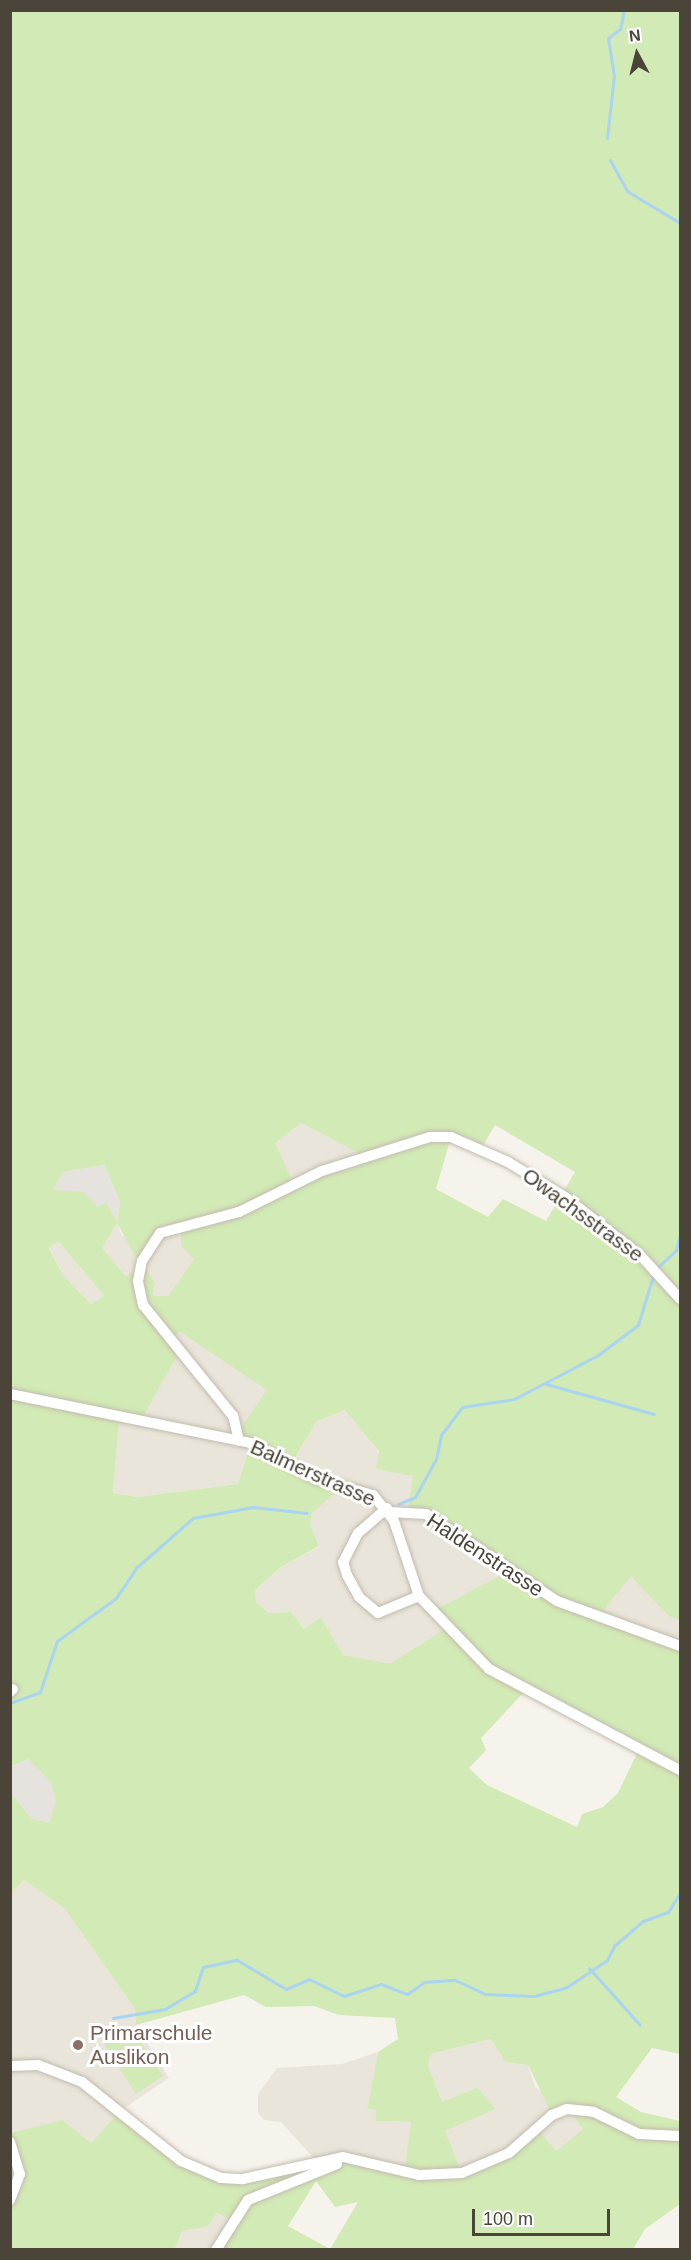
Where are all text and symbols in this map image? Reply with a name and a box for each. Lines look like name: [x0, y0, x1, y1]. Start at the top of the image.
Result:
north arrow: [607, 24, 667, 84]
text: N: [628, 26, 642, 45]
street label: Owachsstrasse: [518, 1163, 648, 1267]
street label: Balmerstrasse: [247, 1434, 379, 1512]
street label: Haldenstrasse: [422, 1508, 548, 1602]
place label: Primarschule Auslikon: [90, 2020, 213, 2070]
marker: Primarschule Auslikon: [71, 2038, 85, 2052]
scale bar: [475, 2197, 613, 2235]
text: 100 m: [483, 2209, 533, 2229]

